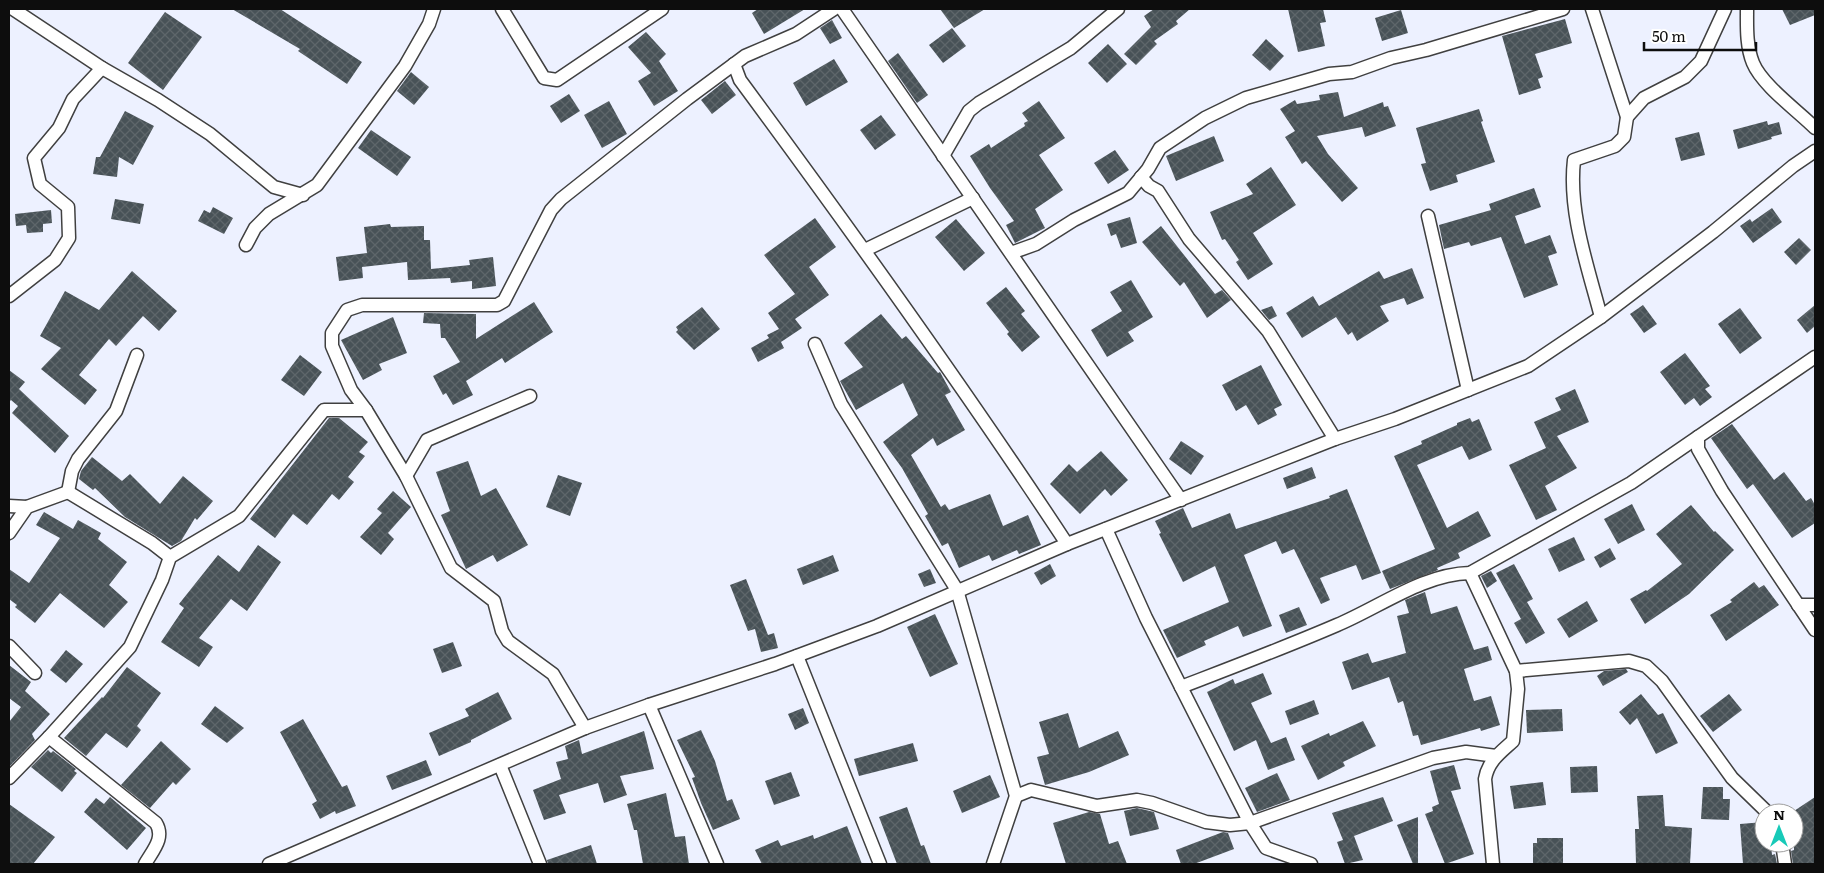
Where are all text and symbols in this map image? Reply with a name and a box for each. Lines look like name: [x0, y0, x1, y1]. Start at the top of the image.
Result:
scale bar: [1644, 20, 1756, 52]
text: 50 m: [1652, 24, 1686, 47]
north arrow: [1754, 803, 1804, 853]
text: N: [1773, 804, 1785, 824]

